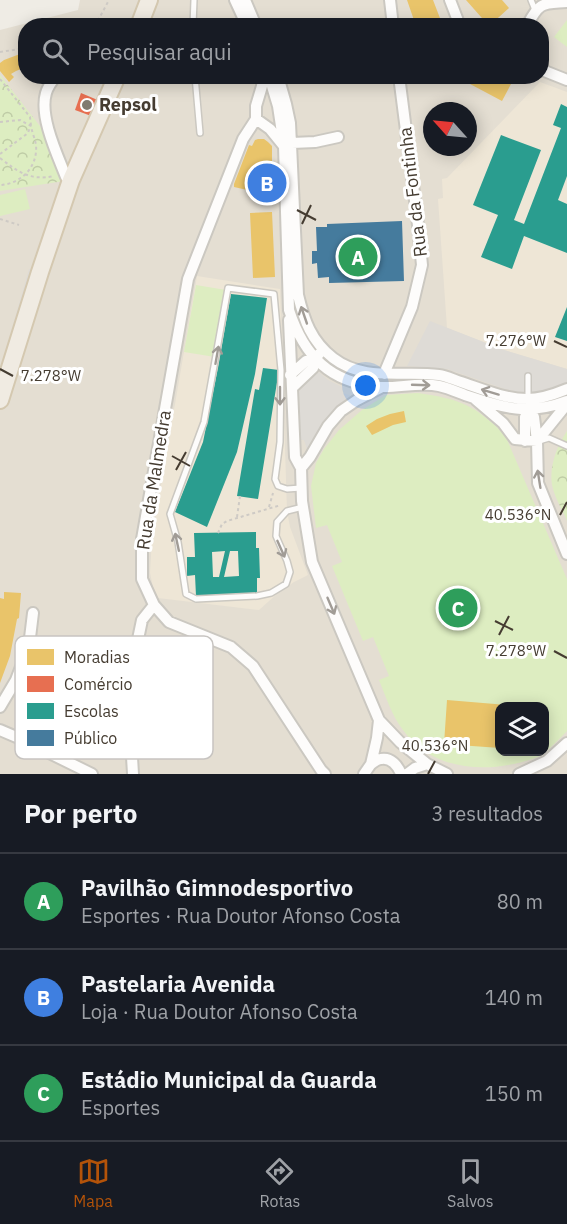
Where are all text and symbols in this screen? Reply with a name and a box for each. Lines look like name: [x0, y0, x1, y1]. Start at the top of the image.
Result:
search box: [18, 18, 549, 84]
icon: search: [39, 35, 72, 68]
text: Pesquisar aqui: [87, 37, 232, 66]
place label: Repsol: [99, 93, 157, 116]
marker: Repsol: [80, 98, 94, 112]
north arrow: [423, 102, 477, 156]
street label: Rua da Fontinha: [393, 125, 432, 258]
pin: B: [248, 160, 286, 206]
pin: A: [338, 234, 378, 280]
one-way arrow: [297, 306, 308, 325]
text: 7.276°W: [486, 331, 547, 350]
one-way arrow: [211, 346, 222, 365]
text: 7.278°W: [21, 366, 82, 385]
your location: [351, 371, 380, 400]
one-way arrow: [410, 380, 430, 391]
one-way arrow: [274, 385, 286, 405]
one-way arrow: [481, 385, 500, 396]
street label: Rua da Malmedra: [131, 408, 176, 551]
one-way arrow: [534, 470, 545, 490]
text: 40.536°N: [485, 505, 551, 524]
one-way arrow: [171, 532, 183, 551]
one-way arrow: [276, 539, 288, 557]
pin: C: [438, 586, 478, 630]
one-way arrow: [326, 596, 337, 615]
legend: [15, 636, 213, 759]
text: 7.278°W: [486, 641, 547, 660]
text: Moradias: [64, 647, 130, 667]
text: Comércio: [64, 674, 132, 694]
text: Escolas: [64, 701, 119, 721]
map controls: [495, 702, 549, 756]
button: layers: [495, 702, 549, 756]
text: Público: [64, 728, 117, 748]
text: 40.536°N: [402, 736, 468, 755]
text: Por perto: [24, 796, 137, 830]
text: 3 resultados: [431, 800, 543, 827]
text: Pavilhão Gimnodesportivo: [81, 873, 353, 902]
text: A: [37, 888, 50, 915]
text: 80 m: [497, 888, 543, 915]
text: Esportes · Rua Doutor Afonso Costa: [81, 902, 400, 929]
text: Pastelaria Avenida: [81, 969, 275, 998]
text: B: [37, 984, 50, 1011]
text: 140 m: [485, 984, 543, 1011]
text: Loja · Rua Doutor Afonso Costa: [81, 998, 358, 1025]
text: Estádio Municipal da Guarda: [81, 1065, 377, 1094]
text: C: [37, 1080, 50, 1107]
text: 150 m: [485, 1080, 543, 1107]
text: Esportes: [81, 1094, 160, 1121]
tab: Mapa: [73, 1155, 113, 1211]
tab: Rotas: [259, 1155, 300, 1211]
tab: Salvos: [447, 1155, 494, 1211]

